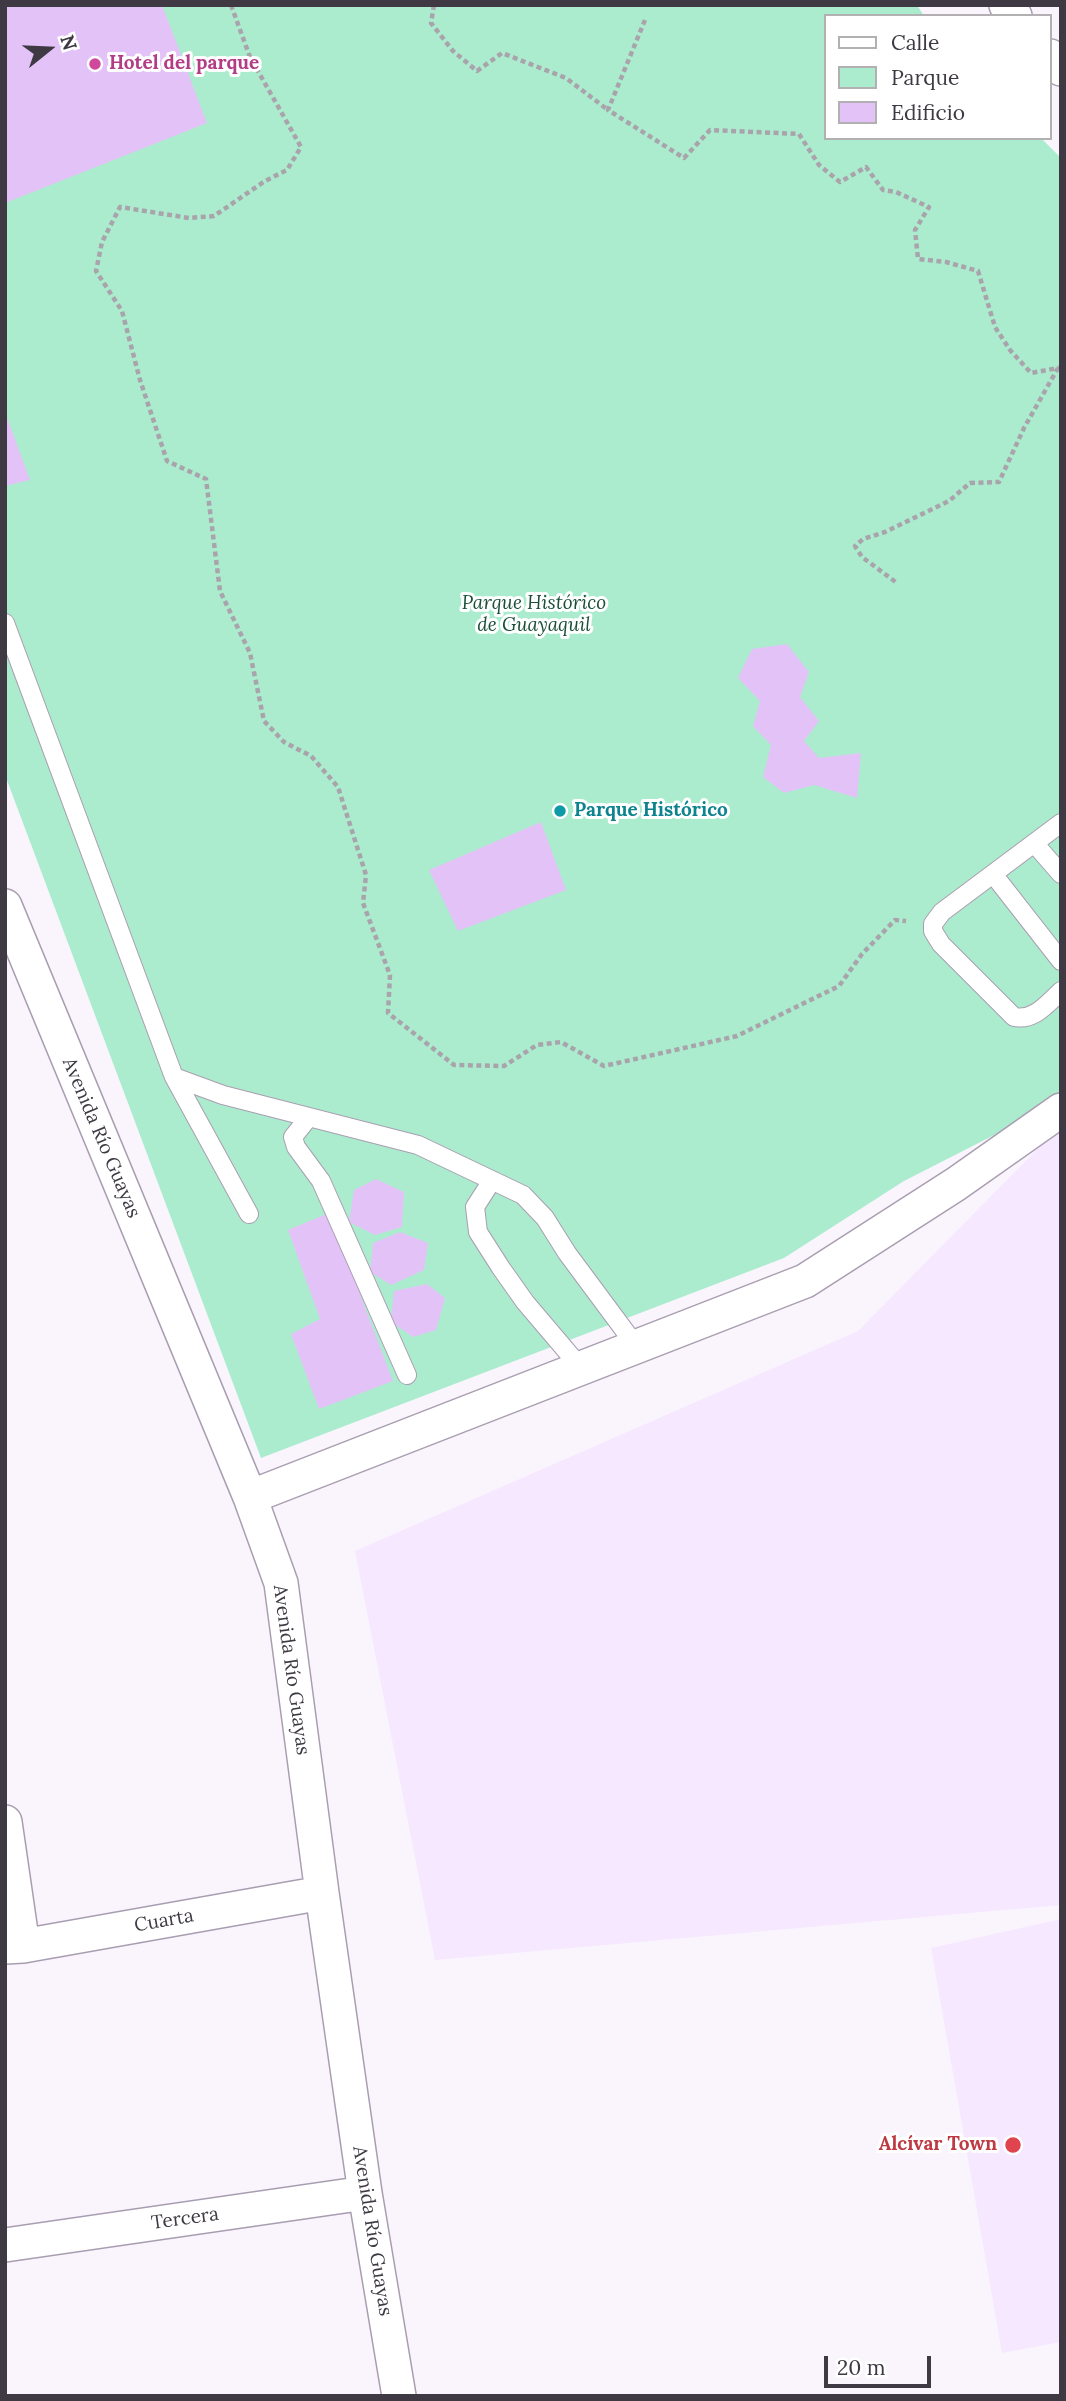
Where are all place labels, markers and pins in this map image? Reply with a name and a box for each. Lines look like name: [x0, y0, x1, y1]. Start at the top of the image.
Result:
place label: Hotel del parque: [109, 53, 259, 75]
marker: Hotel del parque: [87, 56, 103, 72]
place label: Parque Histórico: [574, 800, 728, 822]
marker: Parque Histórico: [552, 803, 568, 819]
place label: Alcívar Town: [879, 2134, 997, 2156]
marker: Alcívar Town: [1003, 2135, 1023, 2155]

